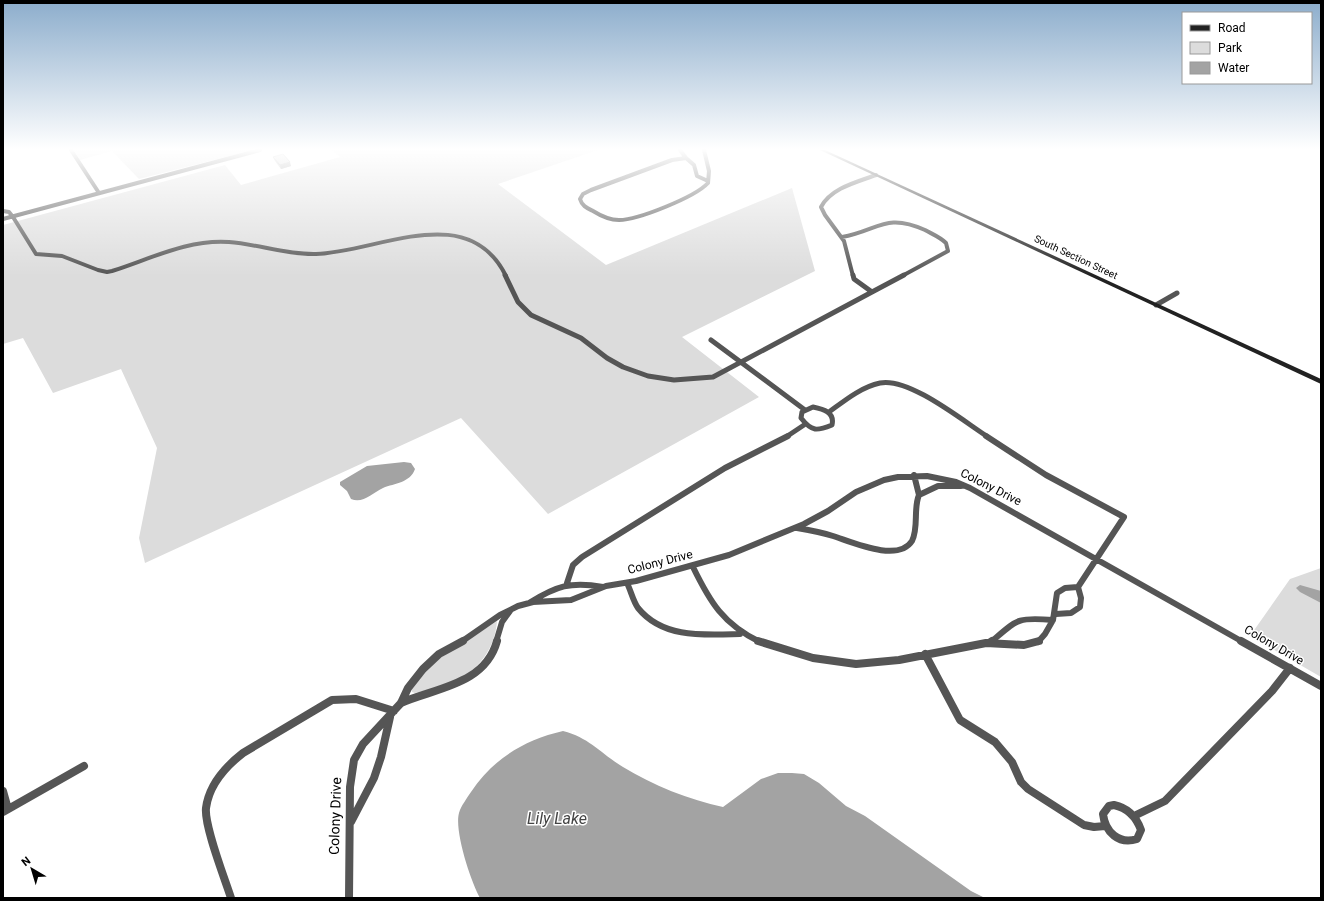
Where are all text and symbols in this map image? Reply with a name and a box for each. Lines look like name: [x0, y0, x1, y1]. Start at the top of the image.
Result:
legend: [1182, 12, 1312, 84]
text: Road: [1218, 21, 1246, 35]
text: Park: [1218, 41, 1243, 55]
text: Water: [1218, 61, 1249, 75]
street label: South Section Street: [1033, 233, 1119, 281]
street label: Colony Drive: [958, 466, 1024, 508]
street label: Colony Drive: [626, 547, 694, 577]
street label: Colony Drive: [1242, 622, 1306, 668]
street label: Colony Drive: [326, 777, 344, 855]
water label: Lily Lake: [527, 809, 587, 828]
north arrow: [12, 849, 52, 889]
text: N: [19, 854, 33, 869]

